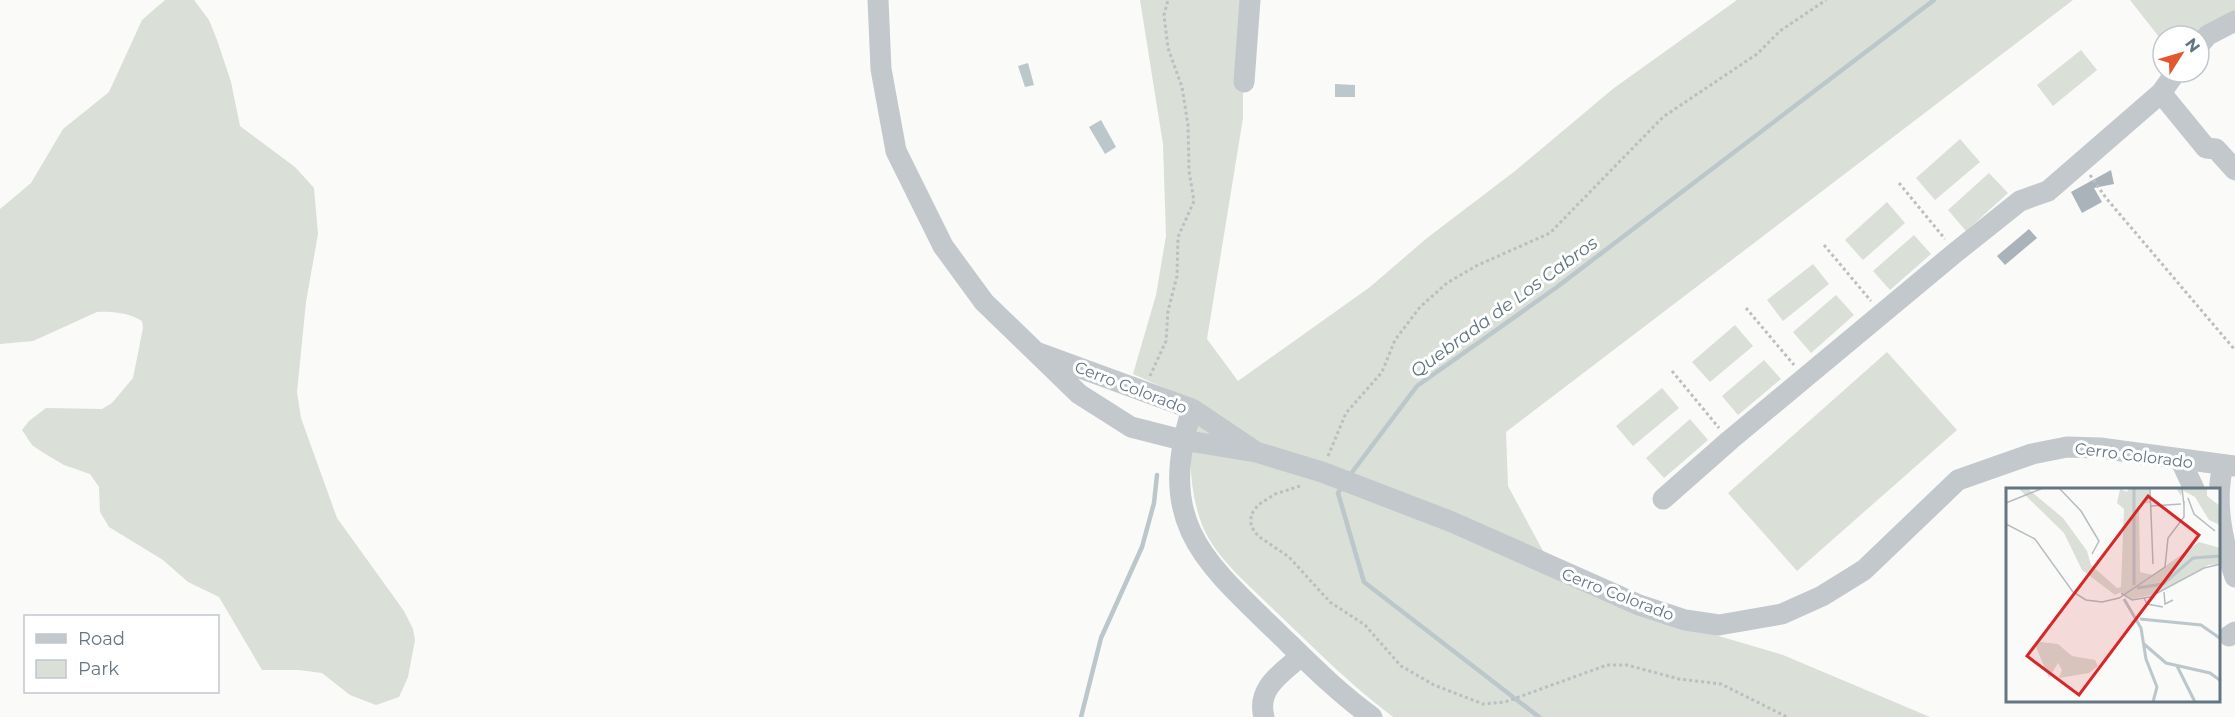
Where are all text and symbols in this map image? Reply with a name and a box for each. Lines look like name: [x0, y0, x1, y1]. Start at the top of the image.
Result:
north arrow: [2151, 24, 2211, 84]
text: N: [2181, 34, 2204, 56]
water label: Quebrada de Los Cabros: [1406, 232, 1602, 382]
street label: Cerro Colorado: [1072, 357, 1190, 418]
street label: Cerro Colorado: [2074, 439, 2194, 472]
inset map: [2006, 488, 2220, 702]
street label: Cerro Colorado: [1559, 564, 1677, 625]
legend: [24, 615, 219, 693]
text: Road: [78, 628, 125, 650]
text: Park: [78, 658, 119, 680]

